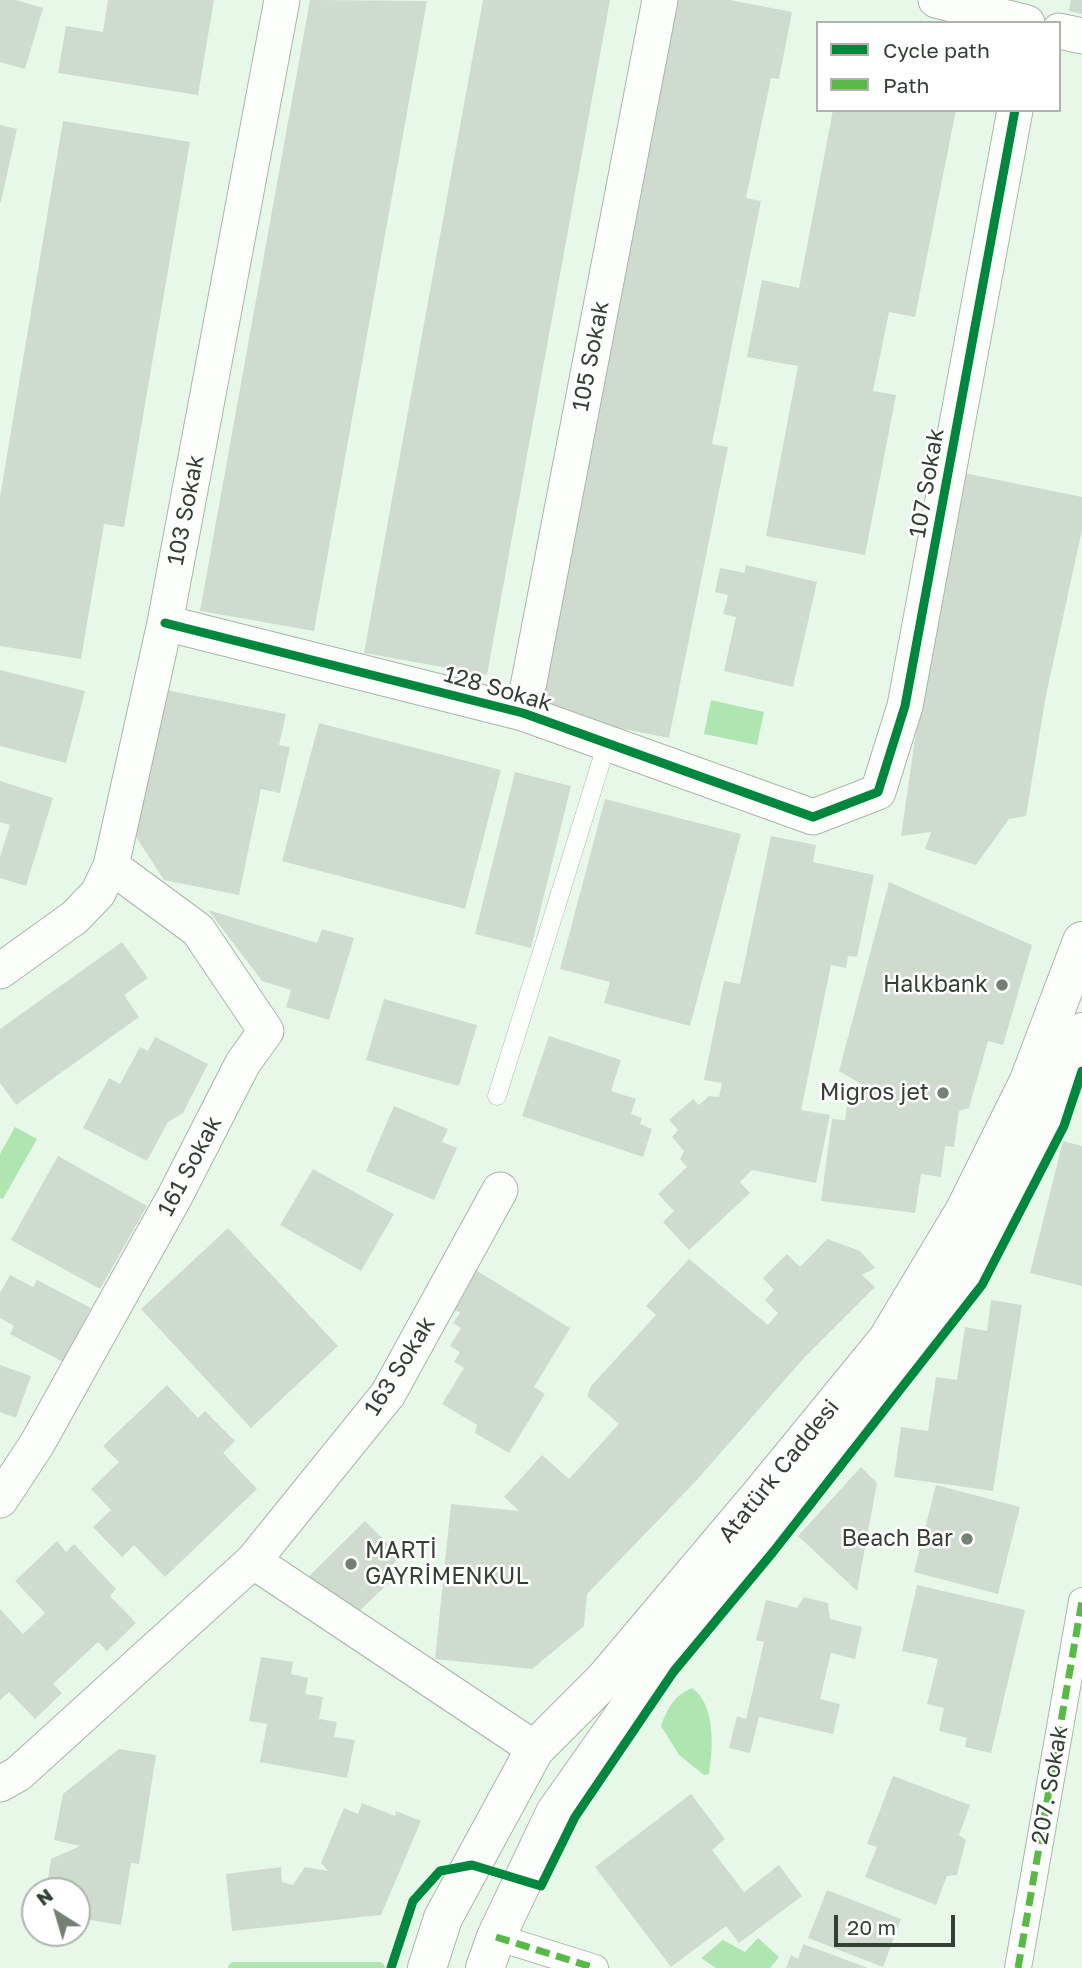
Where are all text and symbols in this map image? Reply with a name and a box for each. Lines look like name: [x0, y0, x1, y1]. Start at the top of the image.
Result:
legend: [816, 21, 1061, 112]
text: Cycle path: [883, 37, 990, 63]
text: Path: [883, 72, 930, 98]
street label: 105 Sokak: [567, 299, 615, 413]
street label: 107 Sokak: [904, 426, 950, 540]
street label: 103 Sokak: [162, 452, 210, 568]
street label: 128 Sokak: [441, 660, 555, 718]
place label: Halkbank: [883, 971, 988, 999]
marker: Halkbank: [994, 977, 1010, 993]
place label: Migros jet: [820, 1079, 929, 1107]
marker: Migros jet: [935, 1085, 951, 1101]
street label: 161 Sokak: [152, 1111, 228, 1221]
street label: 163 Sokak: [359, 1311, 441, 1421]
street label: Atatürk Caddesi: [713, 1394, 845, 1548]
place label: Beach Bar: [841, 1525, 953, 1553]
marker: Beach Bar: [959, 1531, 975, 1547]
place label: MARTİ GAYRİMENKUL: [365, 1537, 529, 1591]
marker: MARTİ GAYRİMENKUL: [343, 1556, 359, 1572]
street label: 207. Sokak: [1026, 1724, 1074, 1846]
north arrow: [21, 1877, 91, 1947]
text: N: [32, 1883, 57, 1910]
scale bar: [837, 1902, 958, 1946]
text: 20 m: [847, 1914, 896, 1940]

